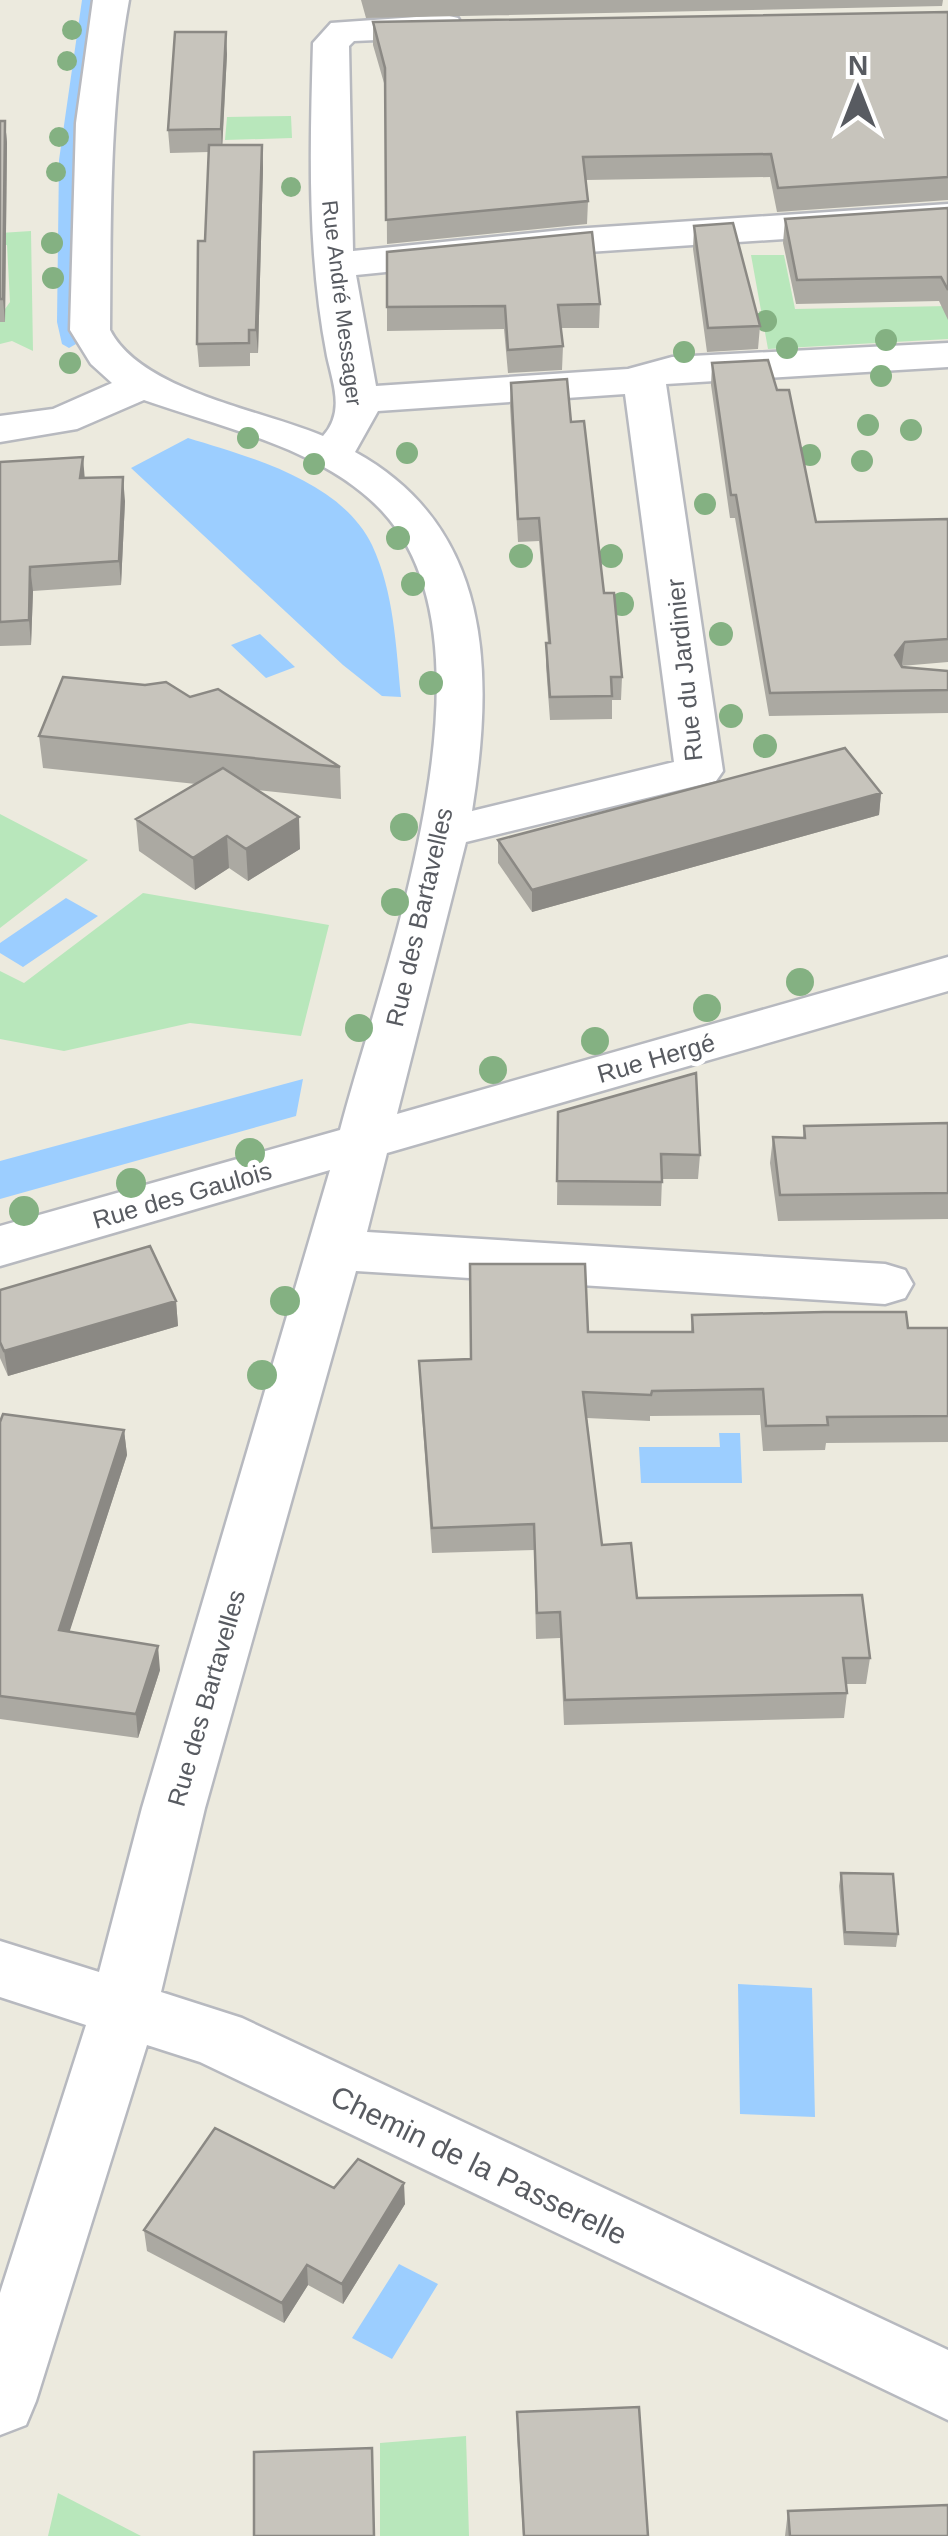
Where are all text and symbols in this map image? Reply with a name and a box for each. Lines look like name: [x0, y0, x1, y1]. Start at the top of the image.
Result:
north arrow: [808, 40, 908, 140]
text: N: [848, 50, 868, 81]
street label: Rue André Messager: [317, 199, 367, 407]
street label: Rue du Jardinier: [660, 577, 708, 763]
street label: Rue des Bartavelles: [380, 805, 458, 1029]
street label: Rue Hergé: [594, 1028, 718, 1088]
street label: Rue des Gaulois: [89, 1156, 275, 1234]
street label: Rue des Bartavelles: [162, 1587, 250, 1809]
street label: Chemin de la Passerelle: [326, 2079, 632, 2251]

